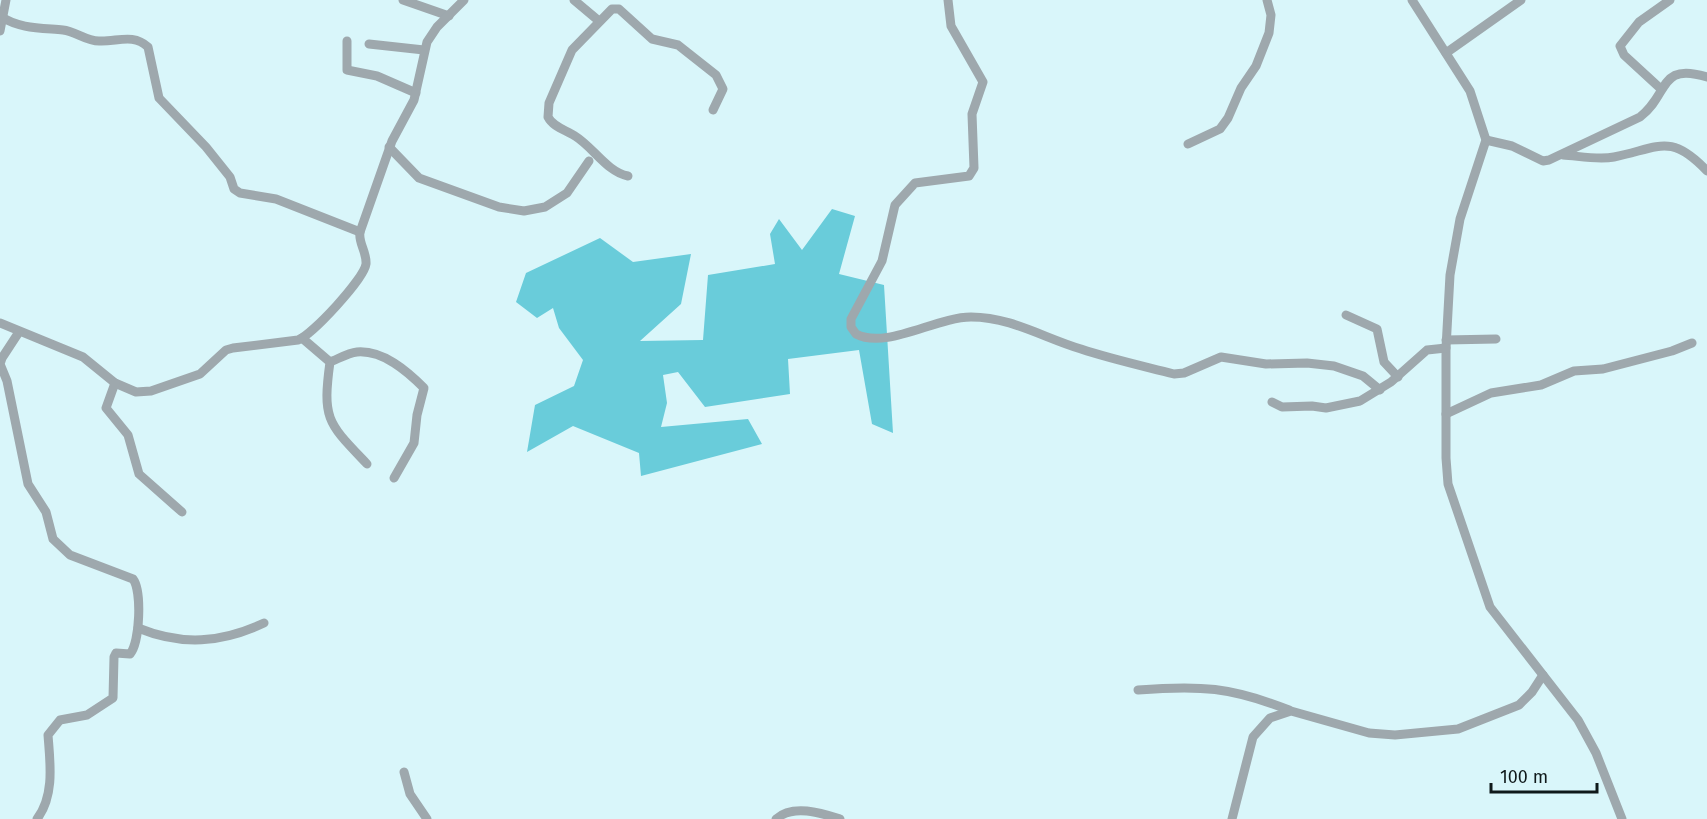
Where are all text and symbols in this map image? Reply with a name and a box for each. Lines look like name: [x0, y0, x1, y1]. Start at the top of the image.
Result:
scale bar: [1491, 756, 1598, 794]
text: 100 m: [1500, 766, 1548, 788]

